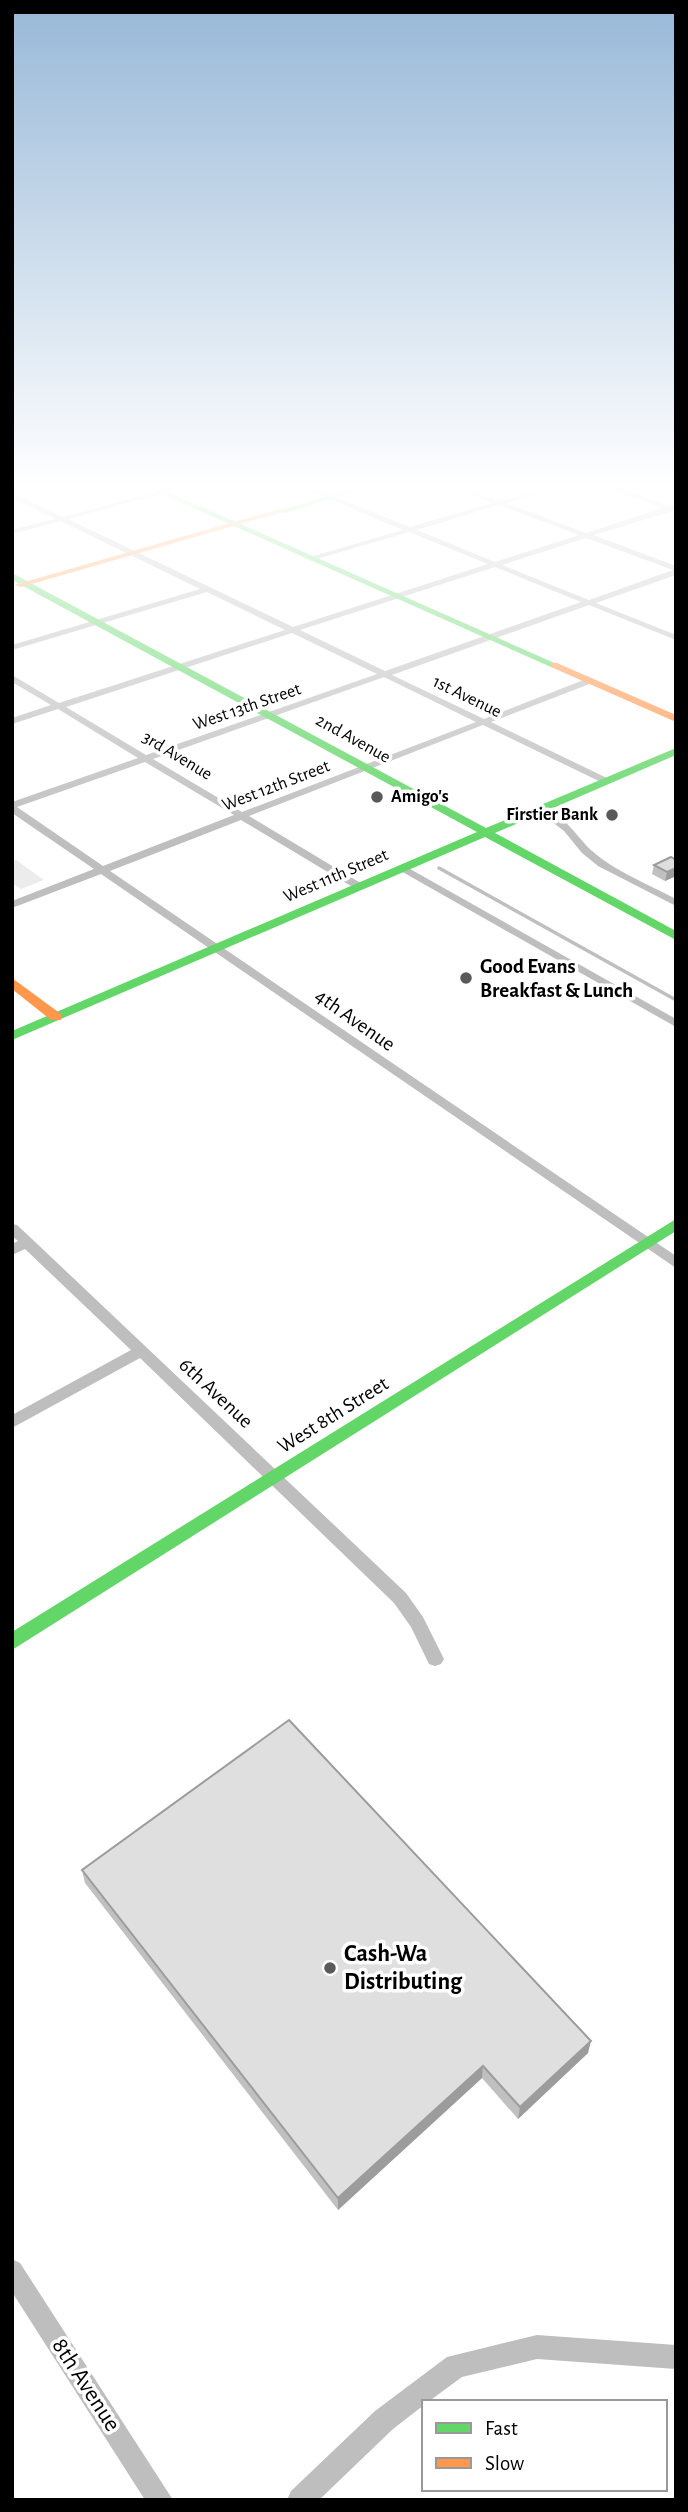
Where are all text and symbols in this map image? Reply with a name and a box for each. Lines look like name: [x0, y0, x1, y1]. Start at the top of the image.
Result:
street label: 1st Avenue: [430, 673, 504, 721]
street label: West 13th Street: [191, 680, 304, 734]
street label: 2nd Avenue: [313, 711, 393, 767]
street label: 3rd Avenue: [139, 728, 215, 784]
street label: West 12th Street: [220, 757, 333, 815]
place label: Amigo's: [391, 788, 449, 806]
marker: Amigo's: [369, 789, 385, 805]
place label: Firstier Bank: [506, 806, 598, 824]
marker: Firstier Bank: [604, 807, 620, 823]
street label: West 11th Street: [281, 846, 391, 906]
place label: Good Evans Breakfast & Lunch: [480, 956, 633, 1001]
marker: Good Evans Breakfast & Lunch: [458, 970, 474, 986]
street label: 4th Avenue: [311, 985, 399, 1055]
street label: 6th Avenue: [175, 1354, 257, 1432]
street label: West 8th Street: [274, 1373, 392, 1457]
place label: Cash-Wa Distributing: [344, 1942, 463, 1994]
marker: Cash-Wa Distributing: [322, 1960, 338, 1976]
street label: 8th Avenue: [47, 2334, 125, 2436]
legend: [422, 2400, 667, 2491]
text: Fast: [485, 2418, 518, 2439]
text: Slow: [485, 2453, 524, 2474]

